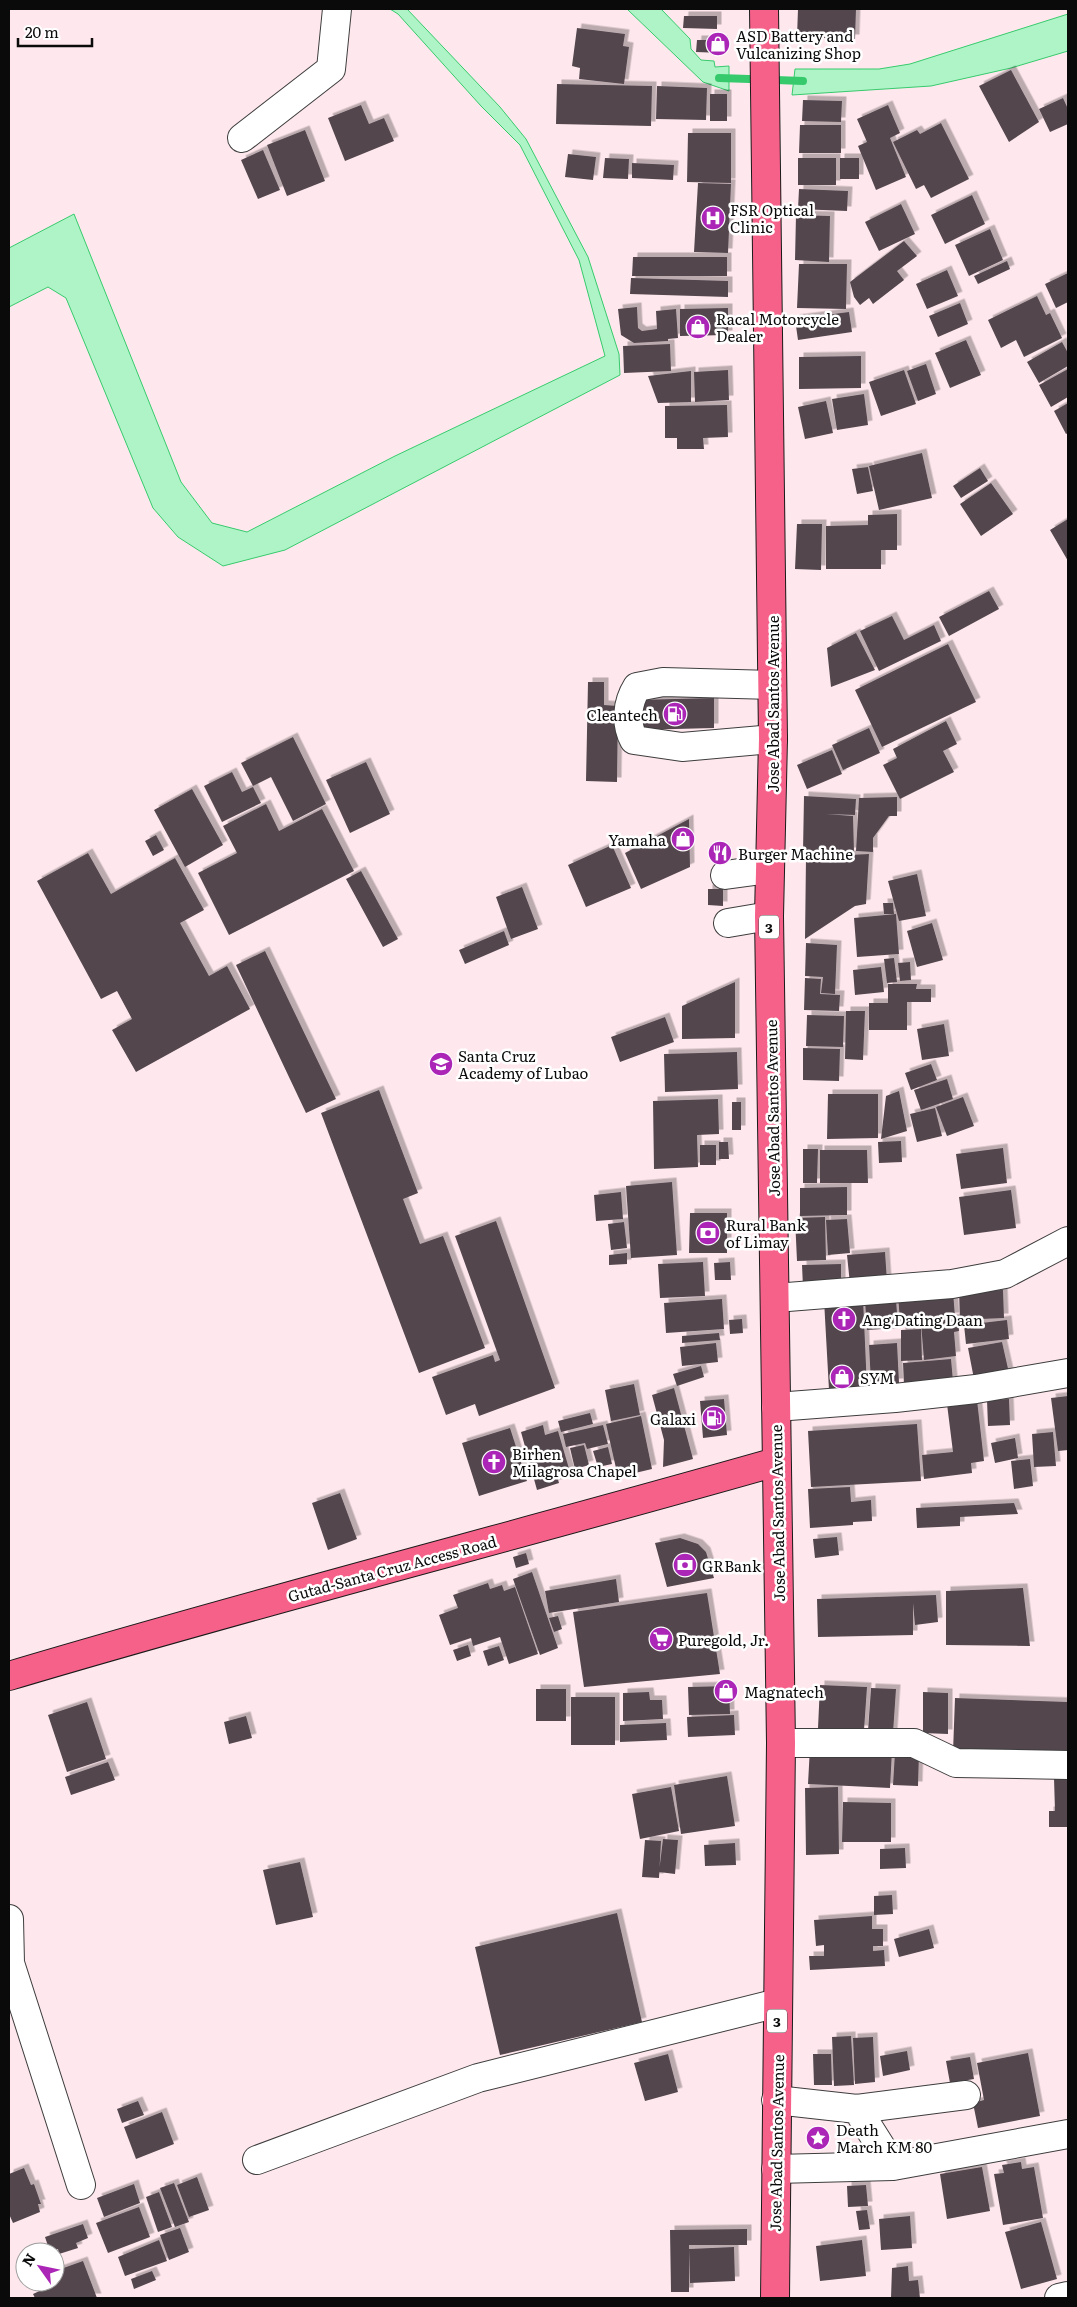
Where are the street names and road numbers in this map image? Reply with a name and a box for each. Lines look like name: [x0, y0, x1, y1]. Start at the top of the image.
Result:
street label: Jose Abad Santos Avenue: [761, 615, 784, 793]
road number: 3: [759, 916, 779, 939]
street label: Jose Abad Santos Avenue: [759, 1019, 785, 1197]
street label: Jose Abad Santos Avenue: [764, 1424, 790, 1602]
street label: Gutad-Santa Cruz Access Road: [285, 1529, 499, 1607]
road number: 3: [767, 2010, 787, 2032]
street label: Jose Abad Santos Avenue: [763, 2054, 789, 2232]

